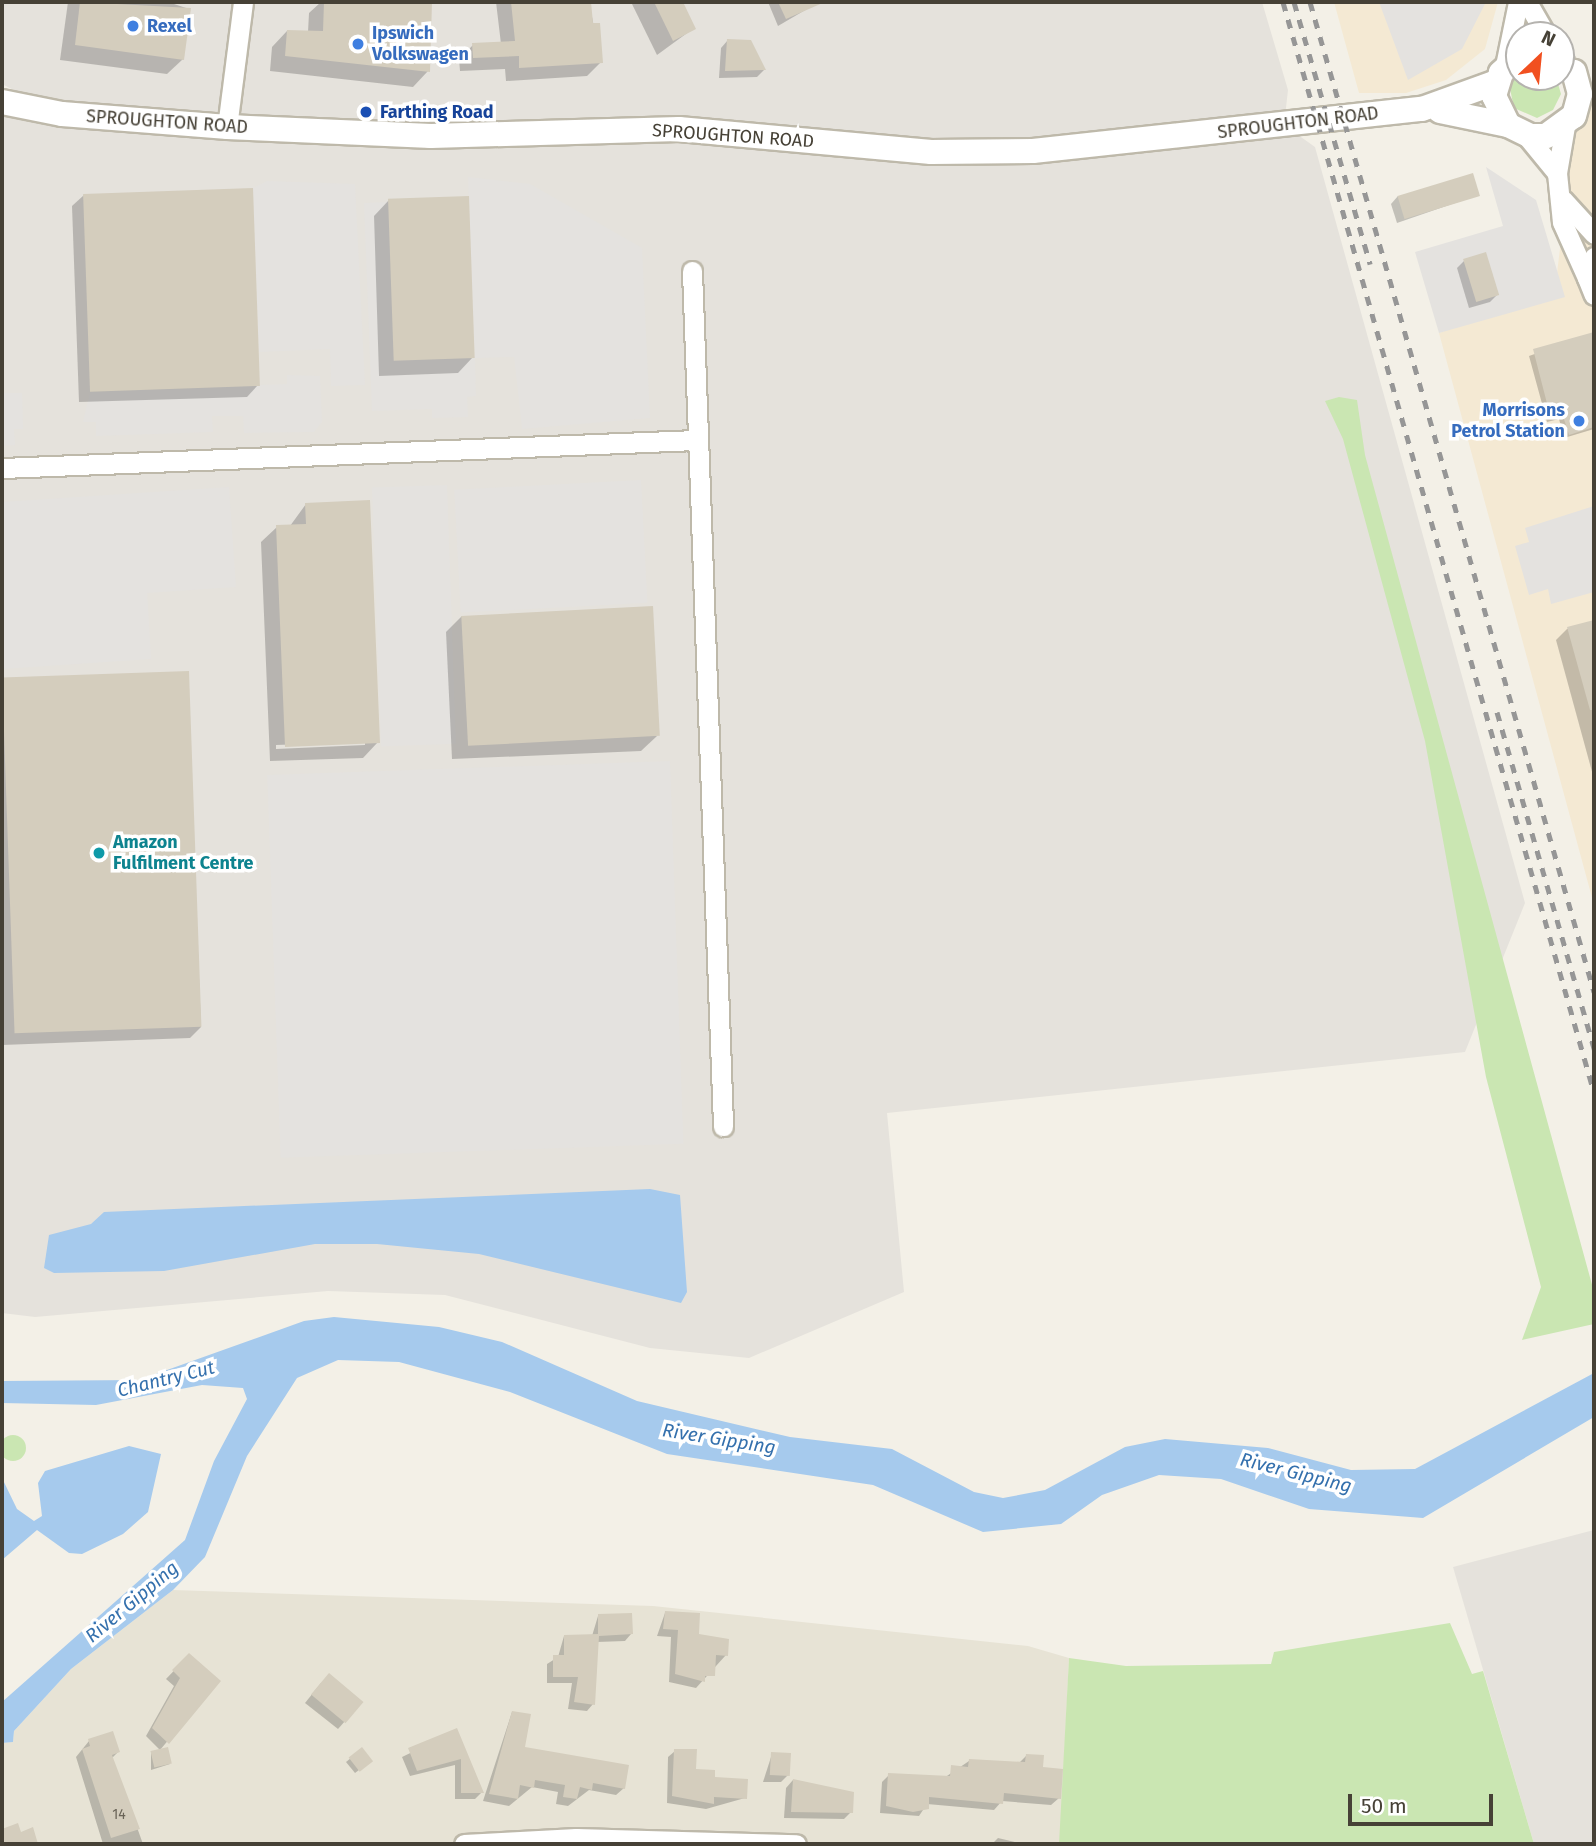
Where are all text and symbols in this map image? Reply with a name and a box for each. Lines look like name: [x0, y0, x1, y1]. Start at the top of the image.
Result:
place label: Rexel: [147, 15, 192, 37]
marker: Rexel: [125, 18, 141, 34]
north arrow: [1505, 21, 1575, 91]
place label: Ipswich Volkswagen: [372, 23, 469, 66]
text: N: [1538, 25, 1559, 52]
marker: Ipswich Volkswagen: [350, 36, 366, 52]
place label: Farthing Road: [380, 101, 494, 123]
street label: SPROUGHTON ROAD: [1216, 102, 1380, 144]
marker: Farthing Road: [358, 104, 374, 120]
street label: SPROUGHTON ROAD: [85, 106, 249, 138]
street label: SPROUGHTON ROAD: [651, 120, 815, 152]
place label: Morrisons Petrol Station: [1451, 400, 1565, 442]
marker: Morrisons Petrol Station: [1571, 413, 1587, 429]
place label: Amazon Fulfilment Centre: [113, 832, 254, 874]
marker: Amazon Fulfilment Centre: [91, 845, 107, 861]
water label: Chantry Cut: [115, 1356, 217, 1402]
water label: River Gipping: [661, 1419, 777, 1459]
water label: River Gipping: [1238, 1448, 1354, 1498]
water label: River Gipping: [81, 1557, 183, 1647]
scale bar: [1351, 1780, 1496, 1824]
text: 50 m: [1361, 1793, 1407, 1819]
house number: 14: [112, 1807, 126, 1823]

